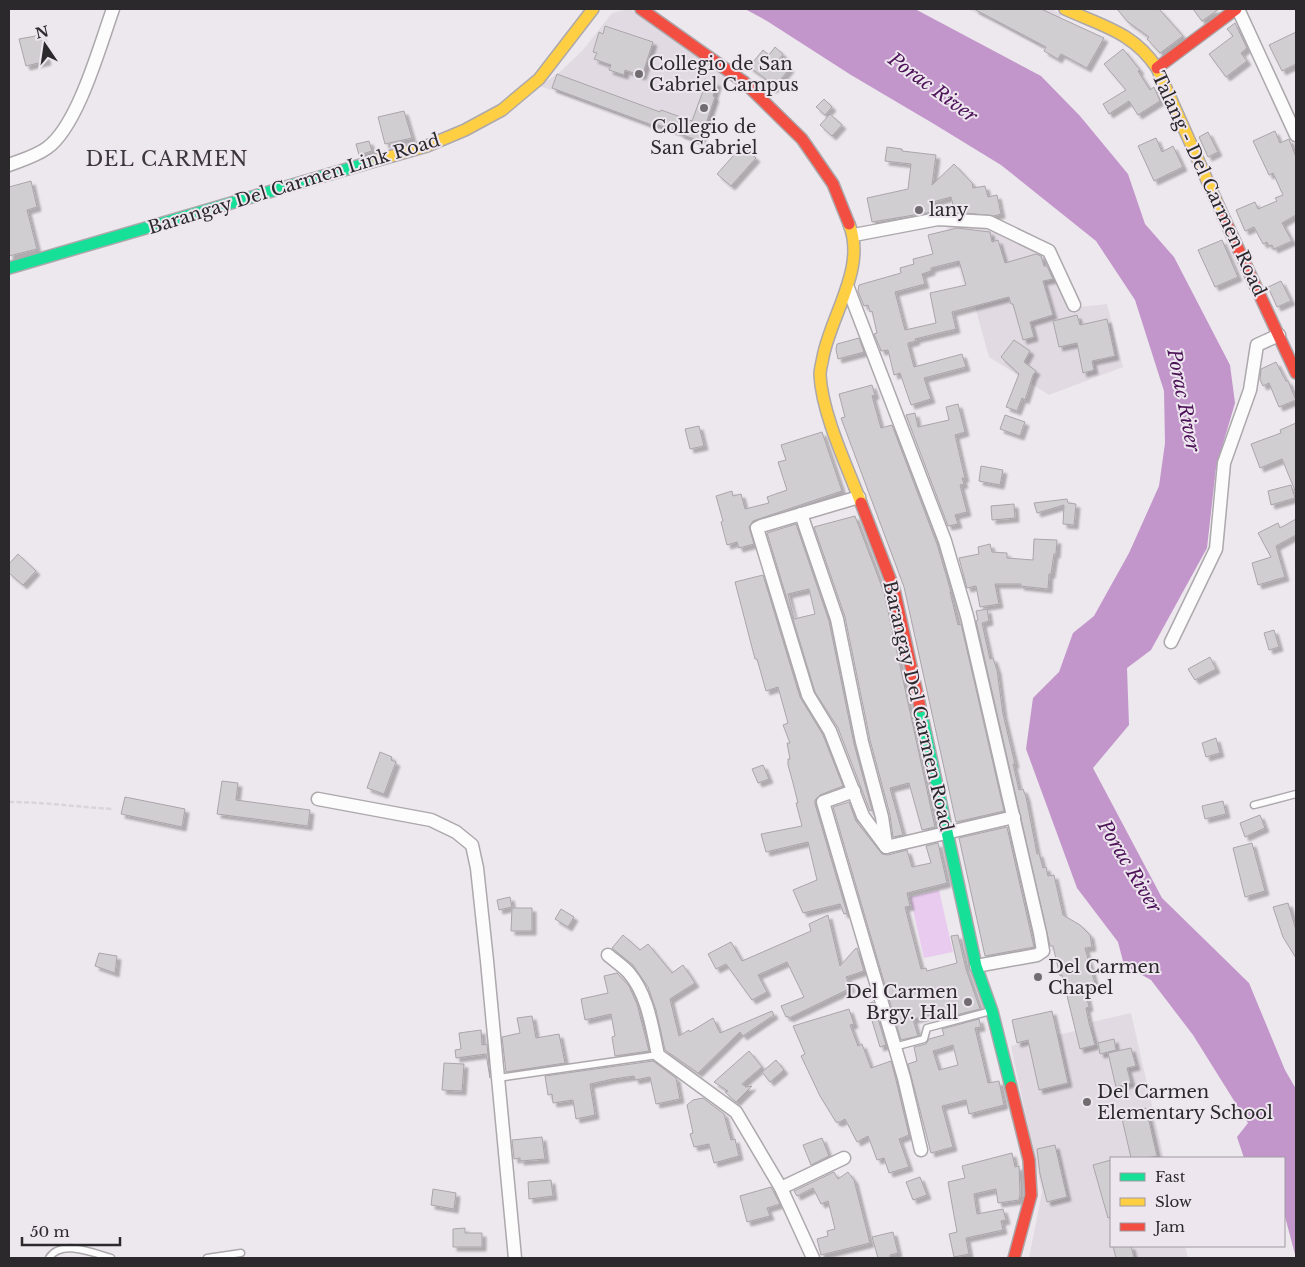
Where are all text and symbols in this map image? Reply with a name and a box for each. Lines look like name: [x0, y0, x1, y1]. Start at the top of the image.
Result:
north arrow: [20, 20, 70, 70]
text: N: [34, 22, 51, 43]
water label: Porac River: [883, 47, 983, 128]
place label: Collegio de San Gabriel Campus: [649, 53, 799, 96]
marker: Collegio de San Gabriel Campus: [633, 68, 645, 80]
street label: Talang - Del Carmen Road: [1147, 68, 1271, 300]
marker: Collegio de San Gabriel: [698, 102, 710, 114]
place label: Collegio de San Gabriel: [650, 116, 758, 159]
street label: Barangay Del Carmen Link Road: [145, 129, 443, 239]
district label: DEL CARMEN: [85, 147, 249, 171]
place label: lany: [929, 199, 969, 221]
marker: lany: [913, 204, 925, 216]
water label: Porac River: [1162, 346, 1205, 455]
street label: Barangay Del Carmen Road: [878, 579, 958, 833]
water label: Porac River: [1092, 815, 1167, 918]
place label: Del Carmen Chapel: [1048, 956, 1160, 999]
marker: Del Carmen Chapel: [1032, 971, 1044, 983]
place label: Del Carmen Brgy. Hall: [846, 981, 958, 1024]
marker: Del Carmen Brgy. Hall: [962, 996, 974, 1008]
place label: Del Carmen Elementary School: [1097, 1081, 1273, 1124]
marker: Del Carmen Elementary School: [1081, 1096, 1093, 1108]
legend: [1110, 1157, 1285, 1247]
text: Fast: [1155, 1167, 1186, 1186]
text: Slow: [1155, 1192, 1192, 1211]
scale bar: [22, 1214, 120, 1246]
text: Jam: [1153, 1217, 1185, 1236]
text: 50 m: [30, 1222, 70, 1241]

